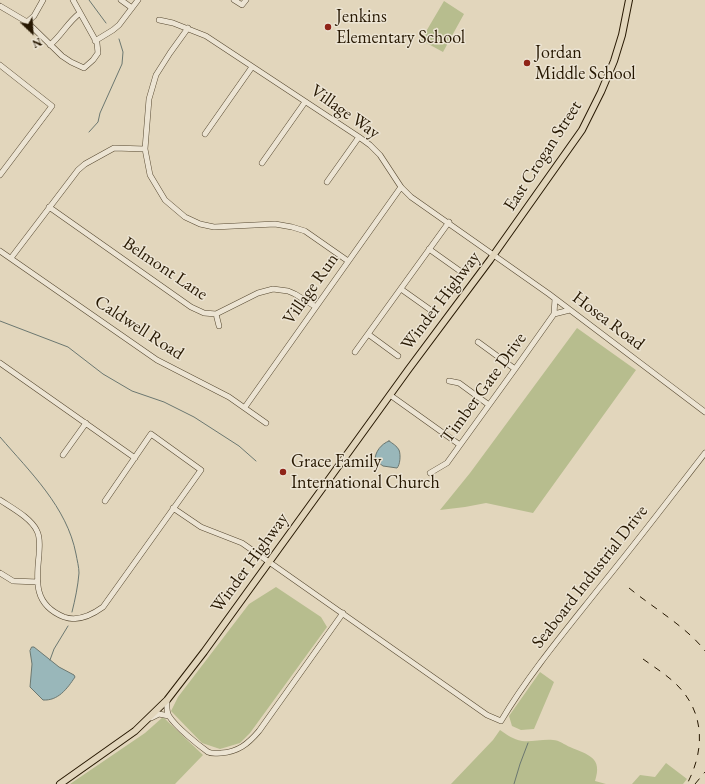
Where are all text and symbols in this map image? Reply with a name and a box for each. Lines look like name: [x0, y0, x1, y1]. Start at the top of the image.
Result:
place label: Jenkins Elementary School: [336, 6, 465, 48]
north arrow: [12, 12, 52, 52]
marker: Jenkins Elementary School: [323, 22, 333, 32]
text: N: [30, 35, 44, 51]
place label: Jordan Middle School: [535, 42, 636, 84]
marker: Jordan Middle School: [522, 58, 532, 68]
street label: Village Way: [306, 80, 384, 144]
street label: East Crogan Street: [499, 97, 587, 215]
street label: Belmont Lane: [118, 233, 212, 305]
street label: Winder Highway: [397, 247, 485, 355]
street label: Village Run: [279, 249, 343, 329]
street label: Hosea Road: [568, 287, 648, 355]
street label: Caldwell Road: [90, 291, 188, 365]
street label: Timber Gate Drive: [437, 328, 531, 448]
place label: Grace Family International Church: [291, 451, 440, 494]
marker: Grace Family International Church: [278, 467, 288, 477]
street label: Seaboard Industrial Drive: [527, 501, 653, 653]
street label: Winder Highway: [206, 509, 294, 617]

